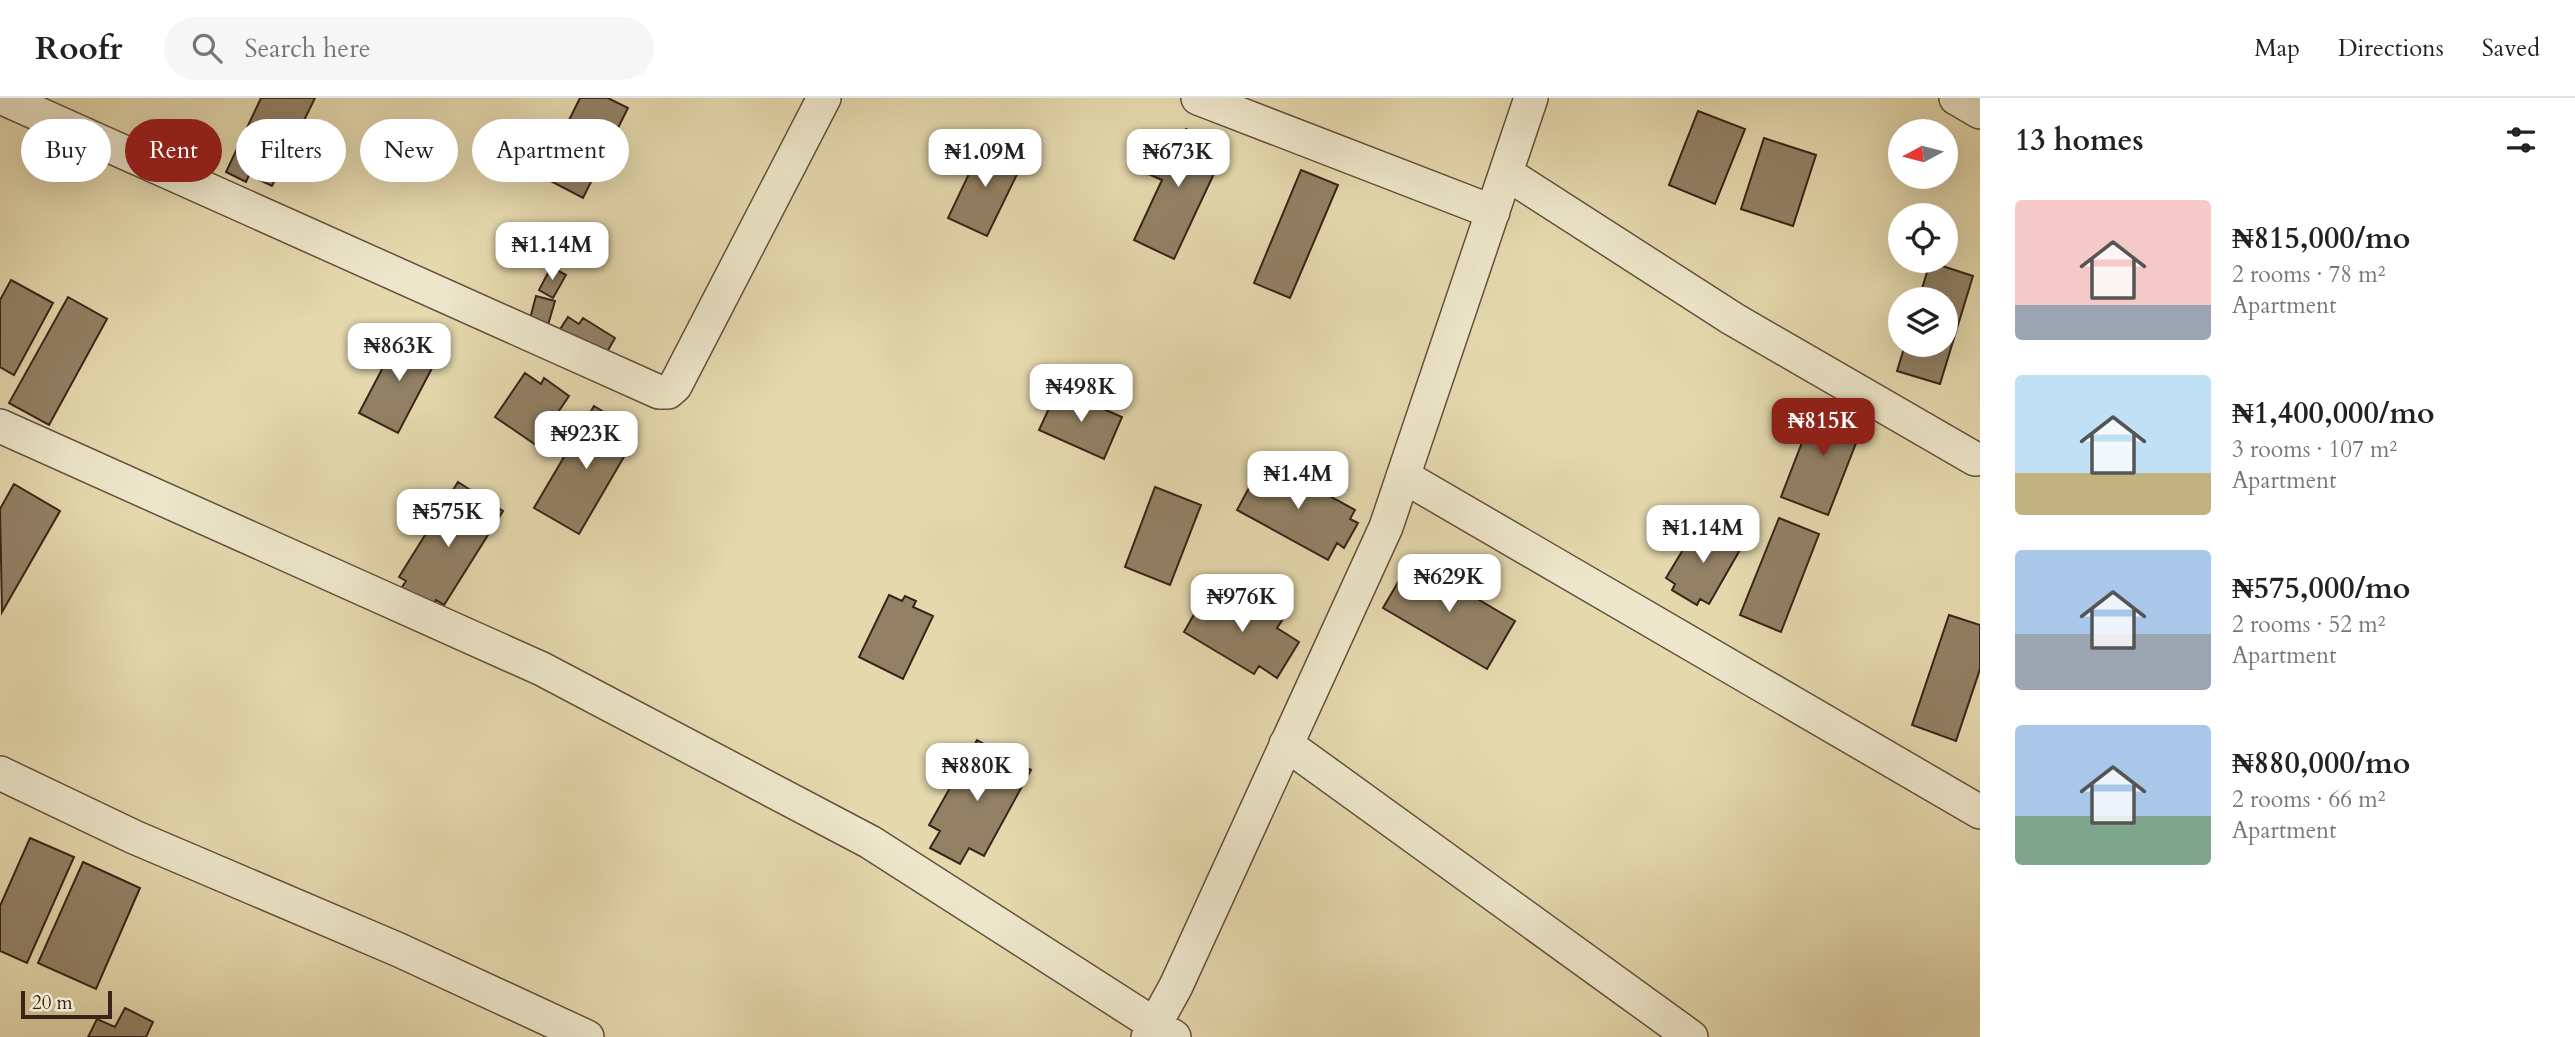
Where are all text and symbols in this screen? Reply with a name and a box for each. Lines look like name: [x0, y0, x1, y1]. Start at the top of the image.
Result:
search box: [164, 17, 654, 80]
text: Roofr: [35, 26, 122, 71]
icon: search: [188, 29, 226, 67]
text: Search here: [244, 31, 370, 66]
text: Map: [2254, 32, 2300, 65]
text: Directions: [2338, 32, 2444, 65]
text: Saved: [2482, 32, 2540, 65]
chip: Buy: [21, 119, 111, 182]
chip: Rent: [125, 119, 222, 182]
chip: Filters: [236, 119, 346, 182]
chip: New: [360, 119, 458, 182]
chip: Apartment: [472, 119, 629, 182]
north arrow: [1888, 119, 1958, 189]
map controls: [1888, 119, 1958, 357]
text: 13 homes: [2015, 120, 2144, 161]
icon: filters: [2502, 121, 2540, 159]
pin: ₦1.09M: [928, 130, 1042, 189]
pin: ₦673K: [1129, 130, 1227, 189]
text: ₦1.09M: [945, 136, 1025, 167]
text: ₦673K: [1143, 136, 1213, 167]
button: locate: [1888, 203, 1958, 273]
text: ₦815,000/mo: [2232, 218, 2410, 259]
pin: ₦1.14M: [495, 222, 609, 282]
icon: home: [2071, 228, 2155, 312]
text: ₦1.14M: [512, 229, 592, 260]
text: 2 rooms · 78 m²: [2232, 259, 2385, 290]
button: layers: [1888, 287, 1958, 357]
text: Apartment: [2232, 290, 2336, 321]
pin: ₦863K: [350, 324, 448, 383]
text: ₦863K: [364, 330, 434, 361]
pin: ₦498K: [1032, 364, 1130, 424]
text: ₦498K: [1046, 371, 1116, 402]
text: ₦1,400,000/mo: [2232, 393, 2435, 434]
pin: ₦815K: [1774, 398, 1872, 458]
icon: home: [2071, 403, 2155, 487]
text: ₦815K: [1788, 405, 1858, 436]
pin: ₦923K: [537, 412, 635, 471]
text: ₦923K: [551, 418, 621, 449]
text: 3 rooms · 107 m²: [2232, 434, 2397, 465]
pin: ₦1.4M: [1249, 452, 1347, 511]
text: ₦1.4M: [1263, 458, 1333, 489]
text: Apartment: [2232, 465, 2336, 496]
pin: ₦575K: [399, 490, 497, 549]
text: ₦575K: [413, 496, 483, 527]
pin: ₦1.14M: [1646, 505, 1760, 565]
text: ₦1.14M: [1663, 512, 1743, 543]
pin: ₦629K: [1400, 554, 1498, 614]
text: ₦629K: [1414, 561, 1484, 592]
text: ₦575,000/mo: [2232, 568, 2410, 609]
pin: ₦976K: [1193, 574, 1291, 634]
icon: home: [2071, 578, 2155, 662]
text: ₦976K: [1207, 581, 1277, 612]
text: 2 rooms · 52 m²: [2232, 609, 2385, 640]
text: Apartment: [2232, 640, 2336, 671]
text: ₦880,000/mo: [2232, 743, 2410, 784]
pin: ₦880K: [928, 744, 1026, 803]
text: ₦880K: [942, 750, 1012, 781]
icon: home: [2071, 753, 2155, 837]
text: 2 rooms · 66 m²: [2232, 784, 2385, 815]
text: Apartment: [2232, 815, 2336, 846]
scale bar: [21, 988, 112, 1020]
text: 20 m: [32, 990, 73, 1016]

